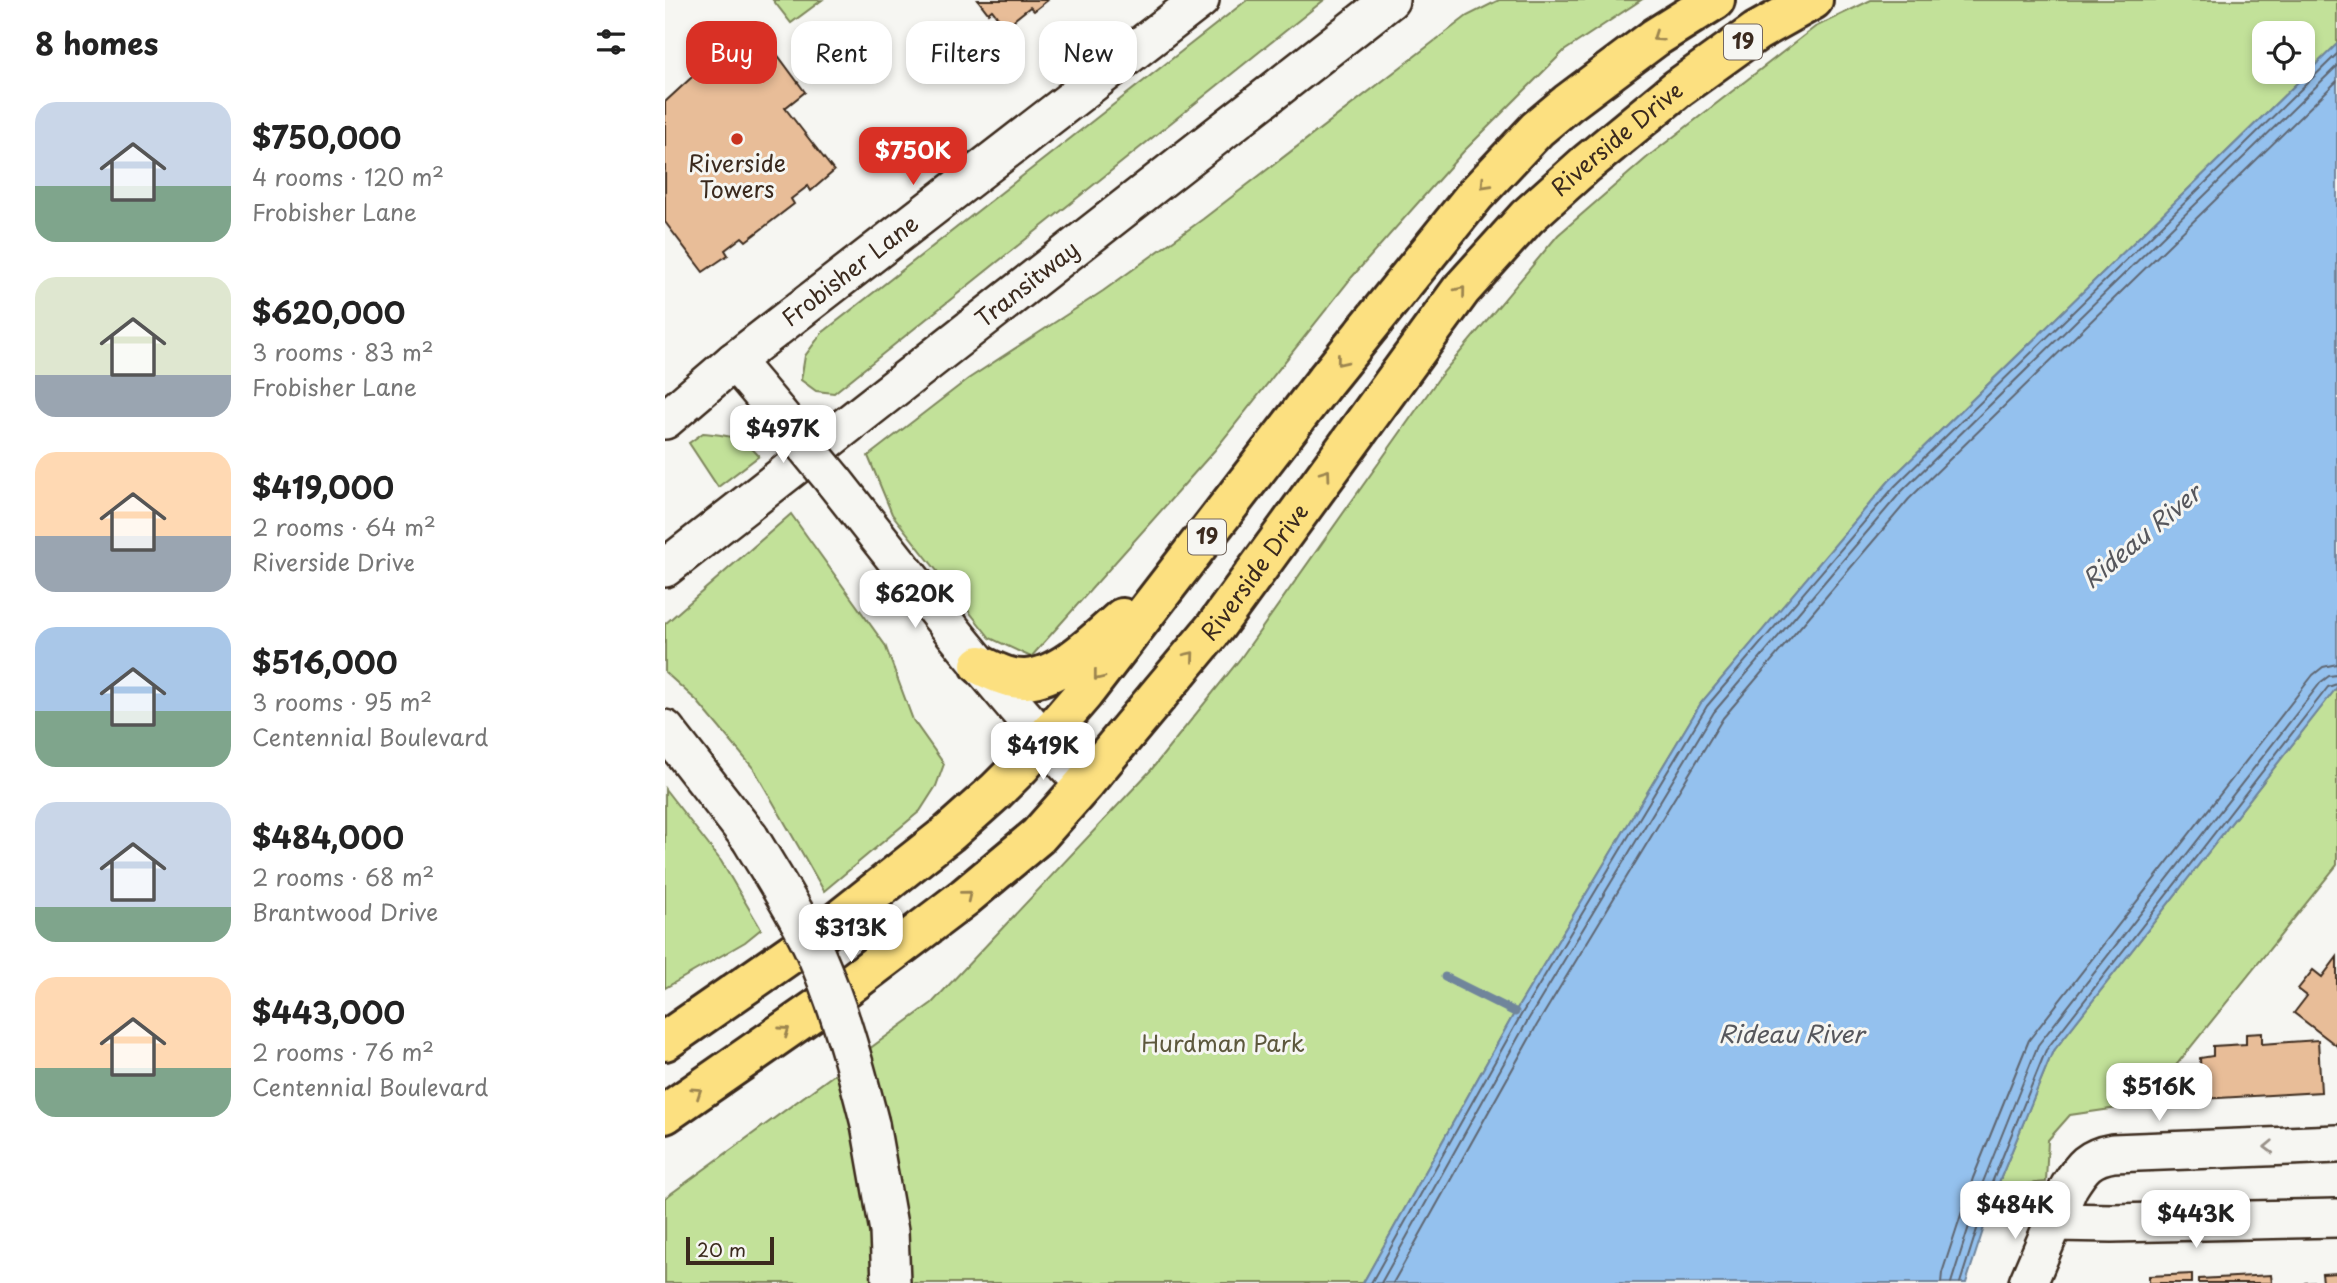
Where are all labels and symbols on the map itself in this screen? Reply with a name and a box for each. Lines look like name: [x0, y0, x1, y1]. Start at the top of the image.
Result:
road number: 19: [1724, 24, 1762, 60]
one-way arrow: [1652, 29, 1665, 41]
street label: Riverside Drive: [1542, 72, 1690, 204]
pin: $750K: [864, 128, 962, 187]
marker: Riverside Towers: [729, 131, 745, 147]
place label: Riverside Towers: [688, 145, 786, 206]
one-way arrow: [1481, 176, 1493, 189]
street label: Frobisher Lane: [774, 205, 925, 334]
street label: Transitway: [967, 231, 1086, 335]
one-way arrow: [1453, 286, 1465, 299]
one-way arrow: [1337, 353, 1350, 365]
pin: $497K: [734, 406, 832, 465]
one-way arrow: [1318, 469, 1330, 482]
water label: Rideau River: [2073, 473, 2210, 596]
street label: Riverside Drive: [1192, 495, 1316, 648]
road number: 19: [1188, 520, 1226, 554]
pin: $620K: [866, 570, 964, 630]
one-way arrow: [1182, 652, 1194, 665]
one-way arrow: [1093, 669, 1106, 681]
pin: $419K: [994, 722, 1092, 782]
one-way arrow: [958, 891, 971, 903]
pin: $313K: [802, 904, 900, 964]
water label: Rideau River: [1718, 1015, 1867, 1051]
park label: Hurdman Park: [1141, 1025, 1305, 1060]
one-way arrow: [777, 1027, 790, 1039]
pin: $516K: [2110, 1064, 2208, 1123]
one-way arrow: [689, 1088, 702, 1100]
one-way arrow: [2263, 1139, 2274, 1154]
pin: $484K: [1966, 1182, 2064, 1241]
pin: $443K: [2147, 1190, 2245, 1250]
scale bar: [686, 1234, 773, 1266]

